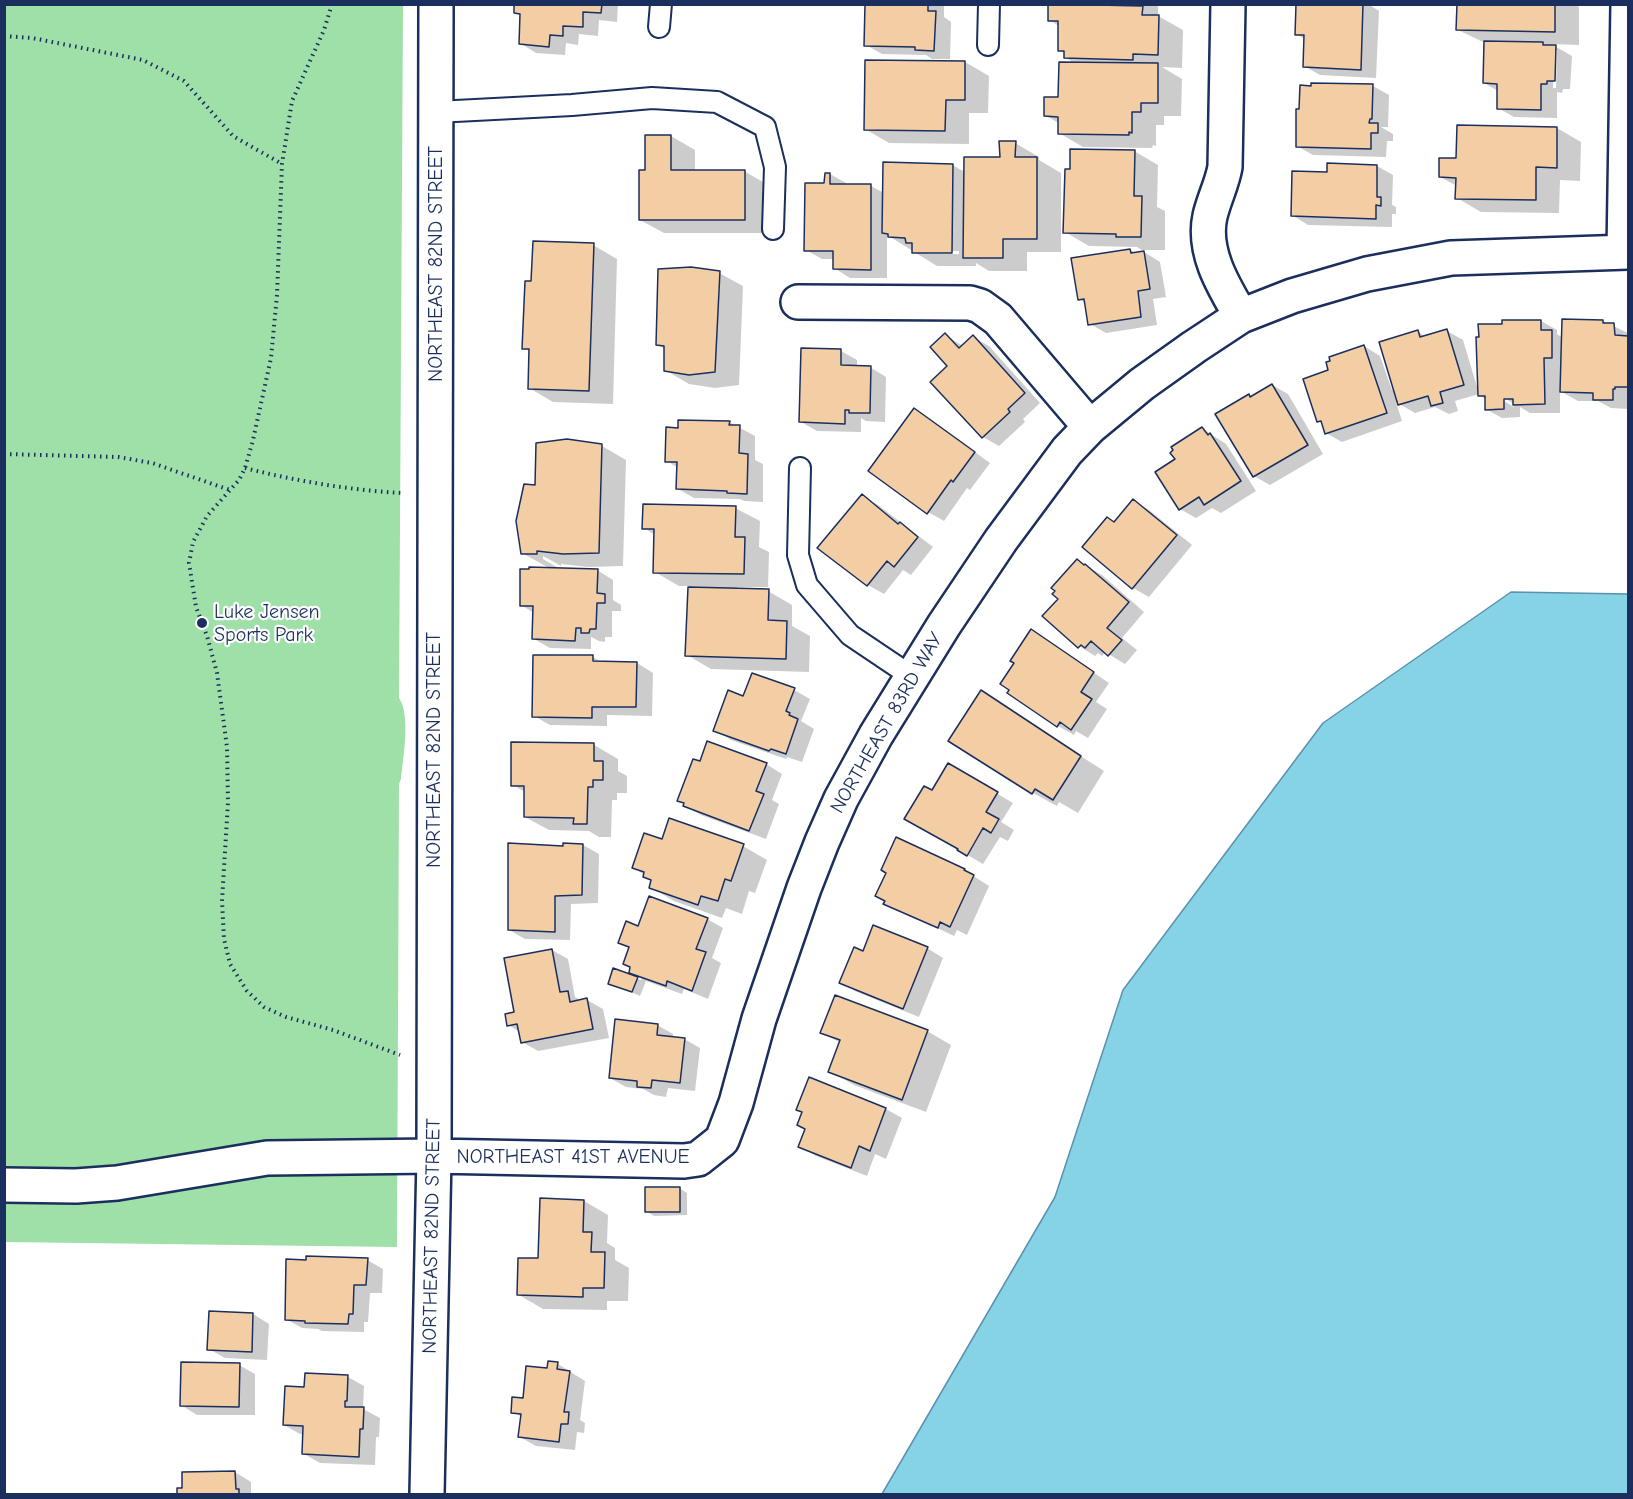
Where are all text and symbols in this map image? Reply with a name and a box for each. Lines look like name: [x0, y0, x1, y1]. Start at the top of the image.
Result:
street label: NORTHEAST 82ND STREET: [424, 146, 448, 382]
place label: Luke Jensen Sports Park: [214, 600, 319, 647]
marker: Luke Jensen Sports Park: [195, 616, 209, 630]
street label: NORTHEAST 83RD WAY: [825, 628, 949, 818]
street label: NORTHEAST 82ND STREET: [422, 632, 446, 868]
street label: NORTHEAST 82ND STREET: [418, 1118, 446, 1354]
street label: NORTHEAST 41ST AVENUE: [456, 1145, 690, 1169]

